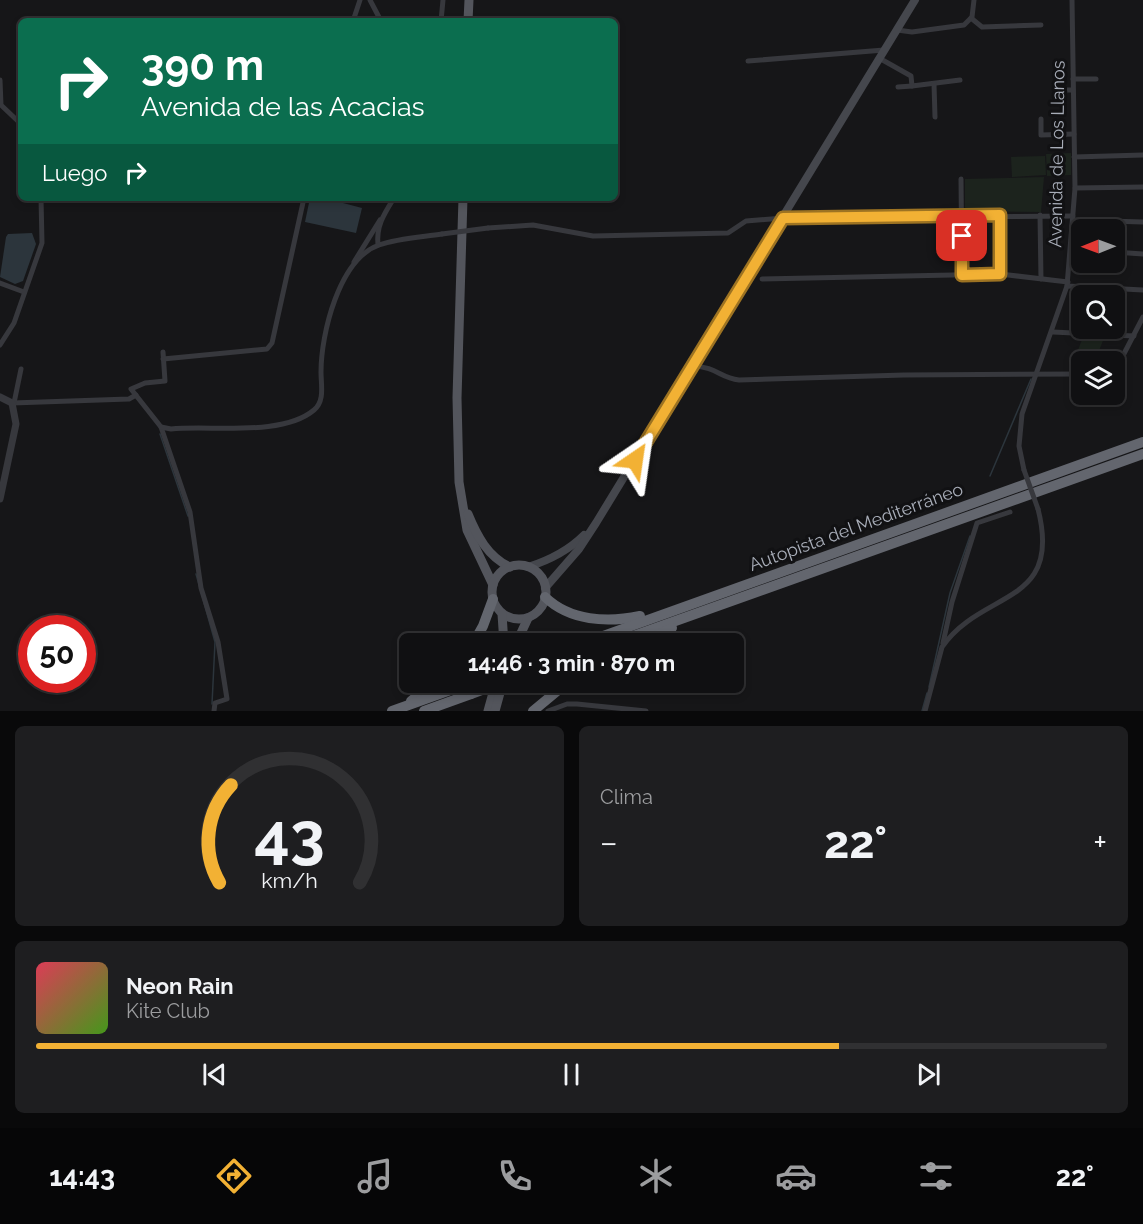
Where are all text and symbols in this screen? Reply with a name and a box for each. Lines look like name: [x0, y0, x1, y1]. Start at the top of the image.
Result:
text: 390 m: [141, 41, 264, 90]
icon: right: [42, 42, 120, 120]
street label: Avenida de Los Llanos: [1044, 60, 1069, 248]
text: Avenida de las Acacias: [141, 91, 425, 122]
icon: right: [119, 156, 152, 189]
text: Luego: [42, 160, 107, 186]
pin: [936, 210, 987, 261]
icon: arrive: [945, 219, 978, 252]
north arrow: [1071, 219, 1125, 273]
map controls: [1071, 219, 1125, 405]
button: search: [1071, 285, 1125, 339]
button: layers: [1071, 351, 1125, 405]
position arrow: [603, 428, 667, 492]
street label: Autopista del Mediterráneo: [746, 478, 966, 575]
speed limit sign: 50: [18, 615, 96, 693]
text: 14:46 · 3 min · 870 m: [468, 650, 675, 676]
text: Clima: [600, 785, 653, 809]
text: 43: [254, 798, 325, 872]
text: 22°: [824, 816, 887, 869]
text: −: [600, 823, 618, 862]
text: +: [1093, 823, 1107, 862]
text: km/h: [261, 868, 318, 893]
text: Neon Rain: [126, 973, 234, 999]
text: Kite Club: [126, 999, 210, 1023]
icon: previous: [198, 1058, 231, 1091]
icon: pause: [555, 1058, 588, 1091]
icon: next: [912, 1058, 945, 1091]
icon: directions: [213, 1155, 255, 1197]
icon: music: [354, 1155, 396, 1197]
icon: phone: [494, 1155, 536, 1197]
icon: climate: [635, 1155, 677, 1197]
icon: car: [775, 1155, 817, 1197]
icon: filters: [915, 1155, 957, 1197]
text: 14:43: [49, 1161, 115, 1192]
text: 22°: [1056, 1161, 1094, 1192]

